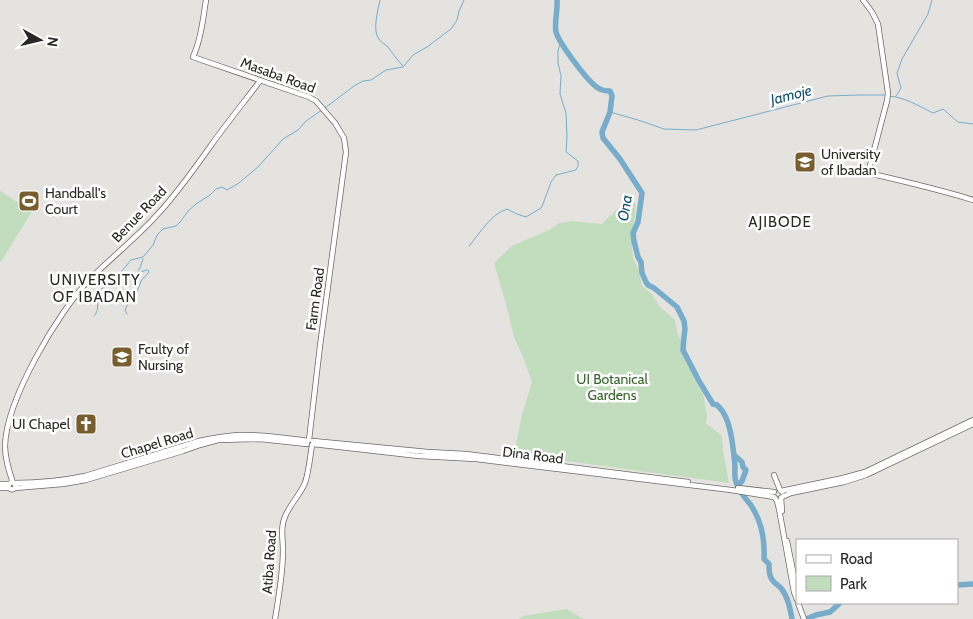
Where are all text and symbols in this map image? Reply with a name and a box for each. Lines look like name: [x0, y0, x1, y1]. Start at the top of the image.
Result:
north arrow: [15, 15, 65, 65]
text: N: [43, 36, 62, 48]
street label: Masaba Road: [238, 53, 318, 97]
water label: Jamoje: [767, 81, 814, 109]
place label: University of Ibadan: [821, 145, 881, 179]
school or university icon: University of Ibadan: [793, 150, 817, 174]
street label: Benue Road: [108, 182, 170, 246]
place label: Handball's Court: [45, 184, 106, 218]
sports icon: Handball's Court: [17, 189, 41, 213]
water label: Ona: [614, 194, 636, 222]
district label: AJIBODE: [748, 213, 812, 231]
street label: Farm Road: [302, 266, 328, 332]
district label: UNIVERSITY OF IBADAN: [50, 271, 140, 306]
place label: Fculty of Nursing: [138, 340, 189, 374]
school or university icon: Fculty of Nursing: [110, 345, 134, 369]
park label: UI Botanical Gardens: [576, 370, 648, 404]
church icon: UI Chapel: [74, 412, 98, 436]
place label: UI Chapel: [12, 415, 71, 433]
street label: Chapel Road: [119, 423, 195, 463]
street label: Dina Road: [502, 442, 564, 468]
street label: Atiba Road: [258, 529, 280, 595]
legend: [796, 539, 958, 604]
text: Road: [840, 550, 873, 568]
text: Park: [840, 575, 867, 593]

